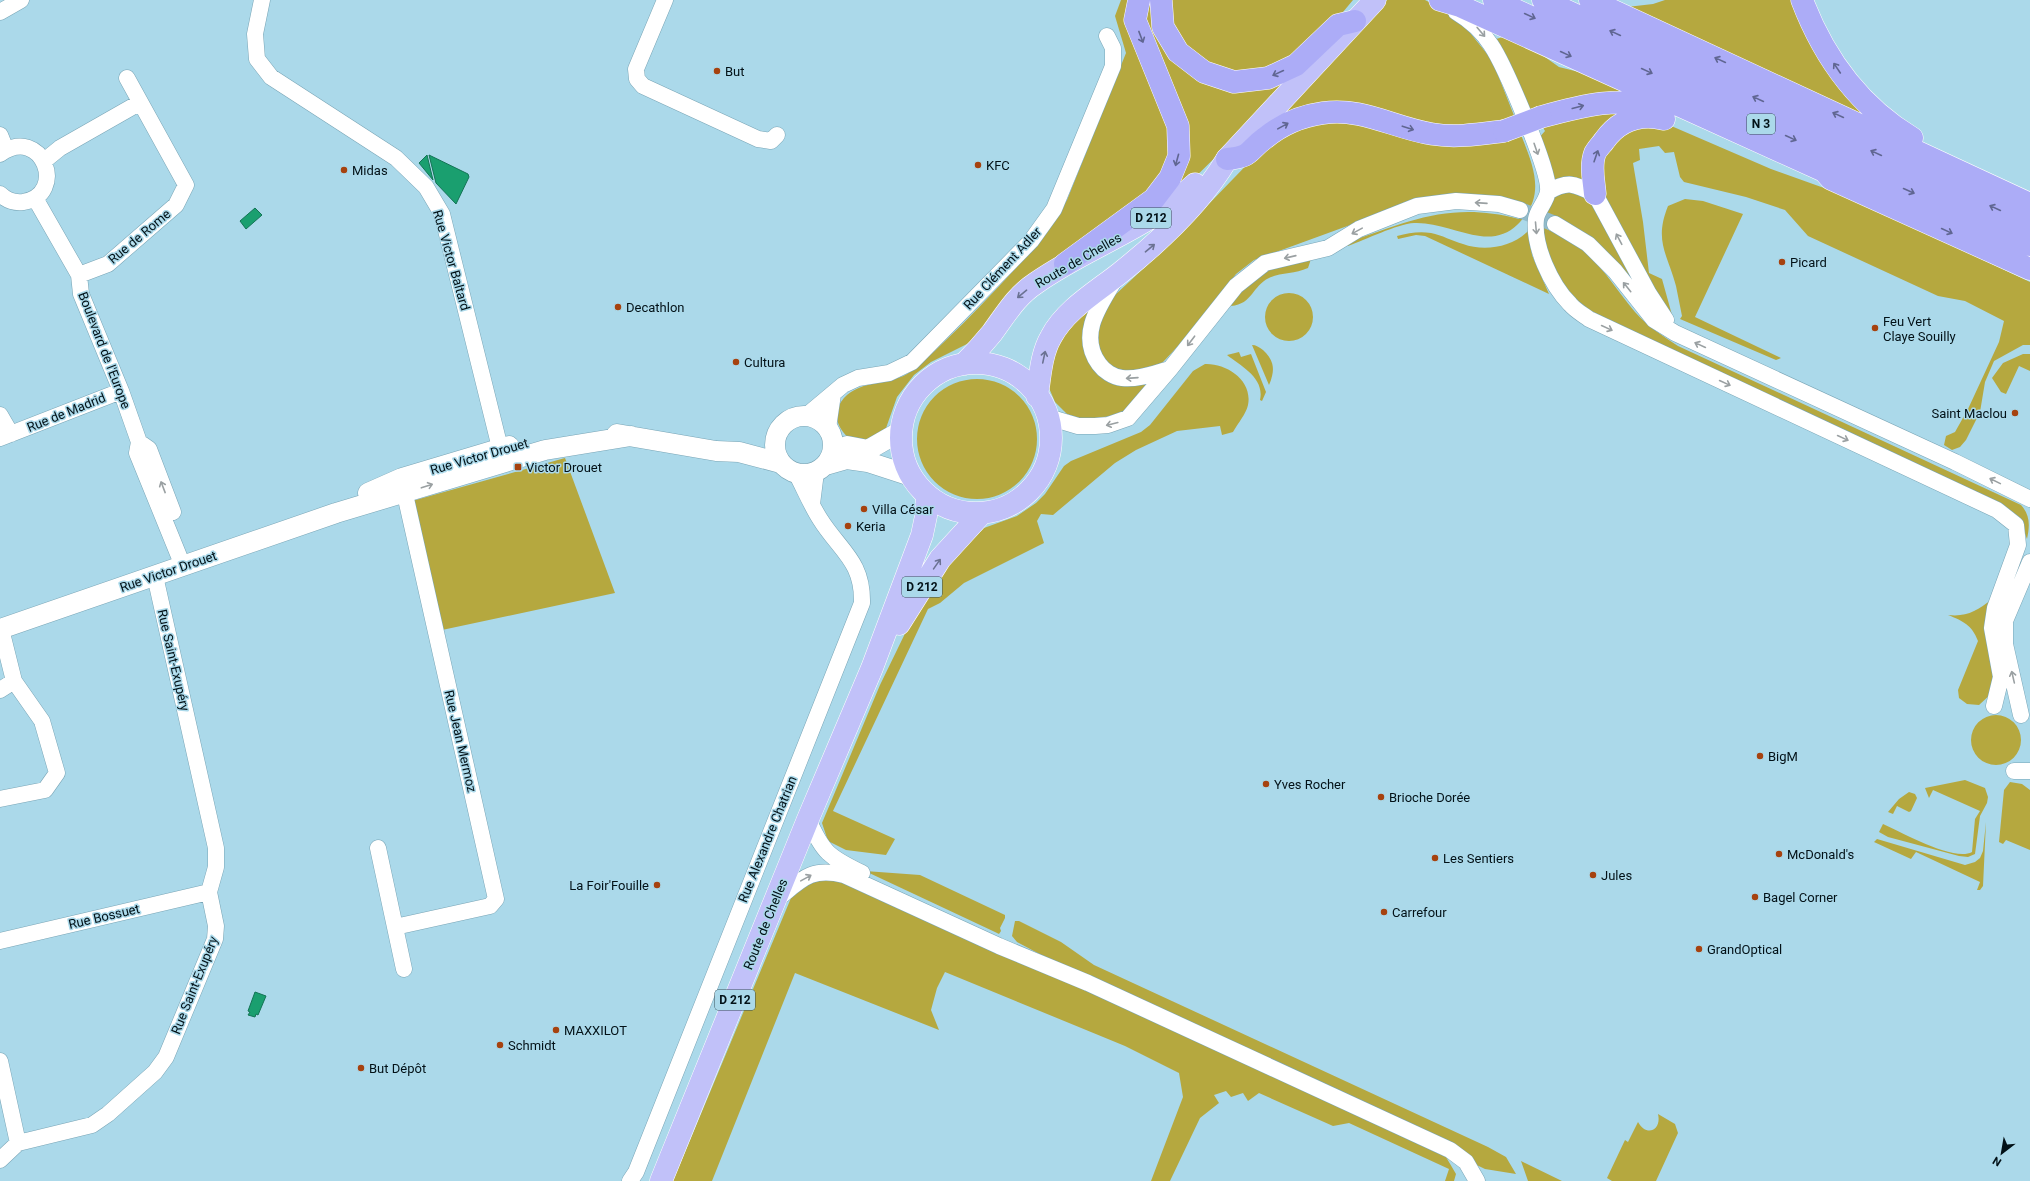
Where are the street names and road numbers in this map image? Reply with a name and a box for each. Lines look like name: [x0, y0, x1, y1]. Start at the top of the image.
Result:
road number: N 3: [1747, 114, 1775, 134]
street label: Rue de Rome: [105, 206, 174, 267]
street label: Rue Victor Baltard: [430, 208, 473, 312]
road number: D 212: [1131, 208, 1171, 228]
street label: Rue Clément Adler: [960, 224, 1045, 313]
street label: Route de Chelles: [1033, 230, 1124, 291]
street label: Boulevard de l'Europe: [75, 290, 134, 411]
street label: Rue de Madrid: [25, 390, 108, 435]
street label: Rue Victor Drouet: [428, 435, 530, 478]
street label: Rue Victor Drouet: [118, 548, 218, 595]
road number: D 212: [902, 577, 942, 597]
street label: Rue Saint-Exupéry: [154, 608, 193, 713]
street label: Rue Jean Mermoz: [441, 688, 480, 794]
street label: Rue Alexandre Chatrian: [735, 774, 800, 905]
street label: Route de Chelles: [740, 876, 791, 972]
street label: Rue Bossuet: [67, 901, 141, 932]
street label: Rue Saint-Exupéry: [168, 934, 221, 1036]
road number: D 212: [715, 990, 755, 1010]

